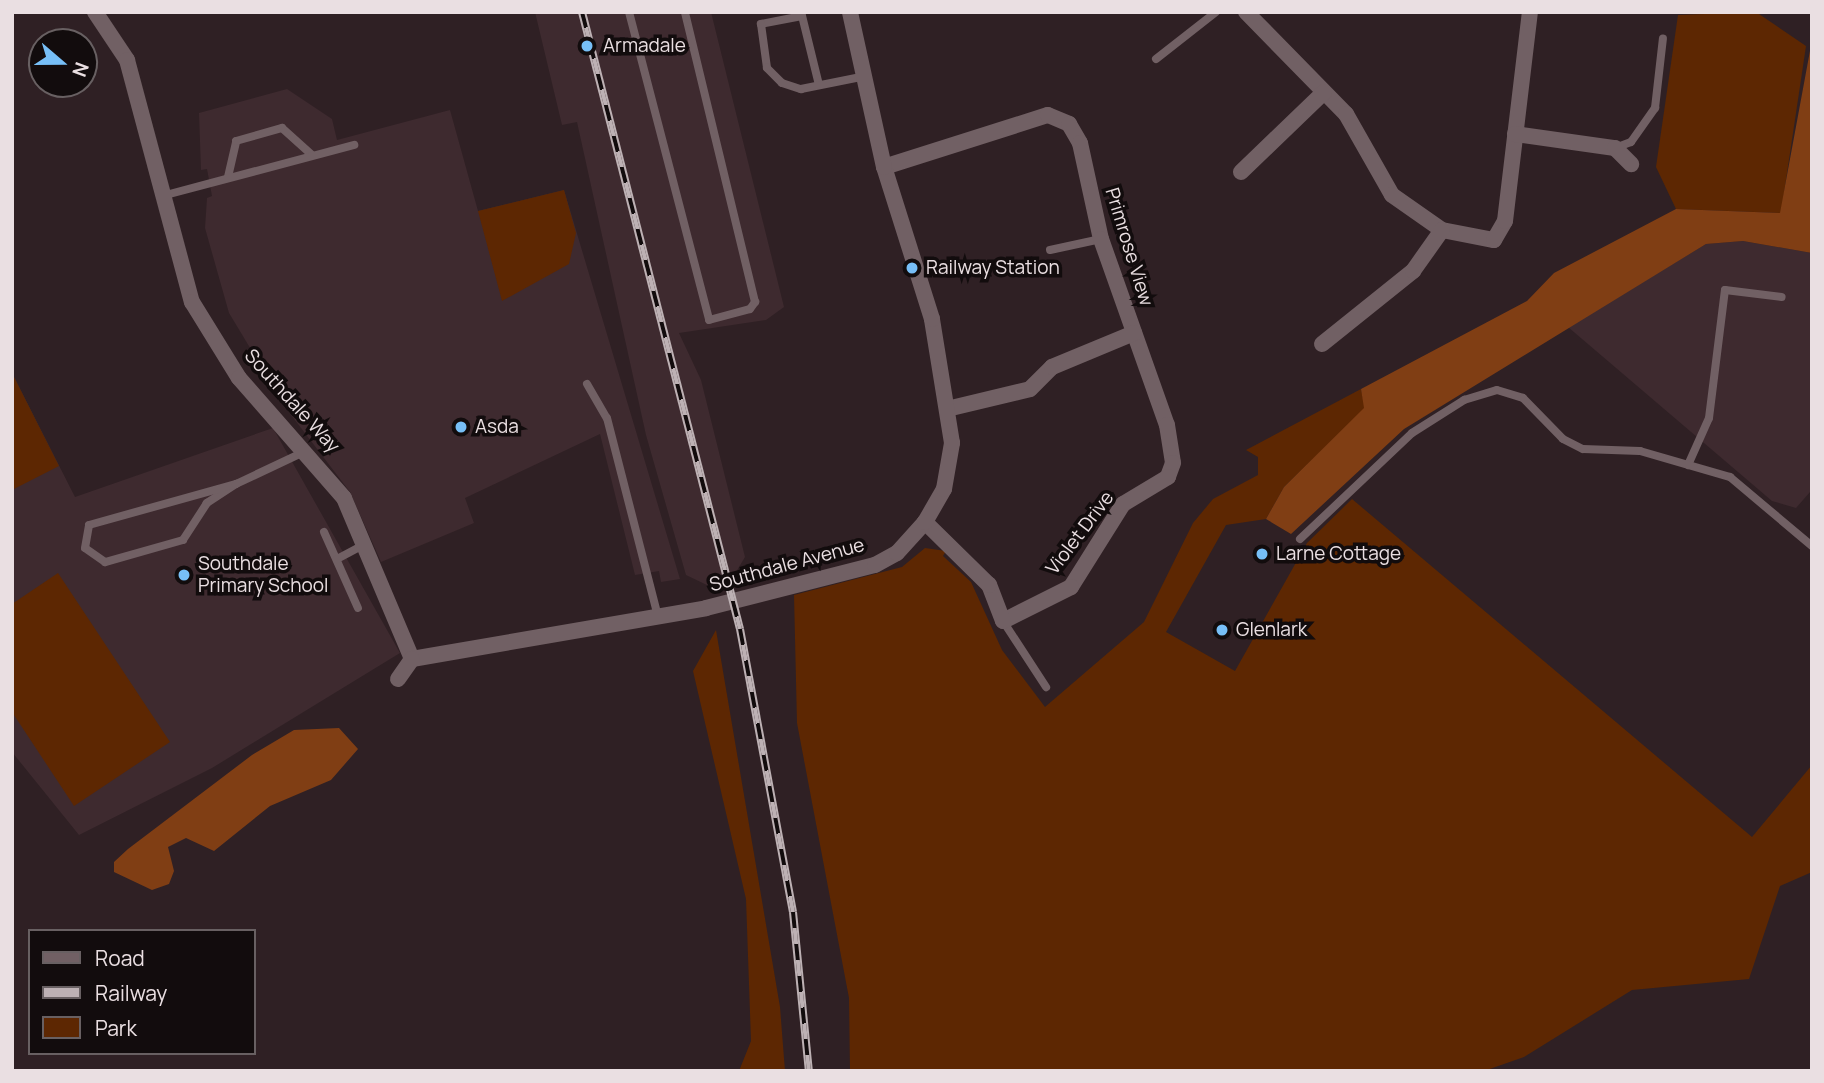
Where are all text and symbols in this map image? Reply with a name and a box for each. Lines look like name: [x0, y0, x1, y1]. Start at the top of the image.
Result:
north arrow: [28, 28, 98, 98]
place label: Armadale: [603, 35, 686, 57]
marker: Armadale: [577, 36, 597, 56]
text: N: [66, 59, 95, 80]
street label: Primrose View: [1100, 185, 1158, 309]
place label: Railway Station: [926, 257, 1060, 279]
marker: Railway Station: [904, 260, 920, 276]
street label: Southdale Way: [240, 345, 344, 457]
place label: Asda: [475, 416, 519, 438]
marker: Asda: [453, 419, 469, 435]
street label: Violet Drive: [1041, 487, 1119, 579]
street label: Southdale Avenue: [707, 533, 867, 597]
place label: Larne Cottage: [1276, 543, 1401, 565]
marker: Larne Cottage: [1254, 546, 1270, 562]
place label: Southdale Primary School: [198, 553, 328, 597]
marker: Southdale Primary School: [176, 567, 192, 583]
place label: Glenlark: [1236, 619, 1307, 641]
marker: Glenlark: [1214, 622, 1230, 638]
legend: [28, 929, 256, 1055]
text: Road: [95, 944, 145, 972]
text: Railway: [95, 979, 167, 1007]
text: Park: [95, 1014, 137, 1042]

